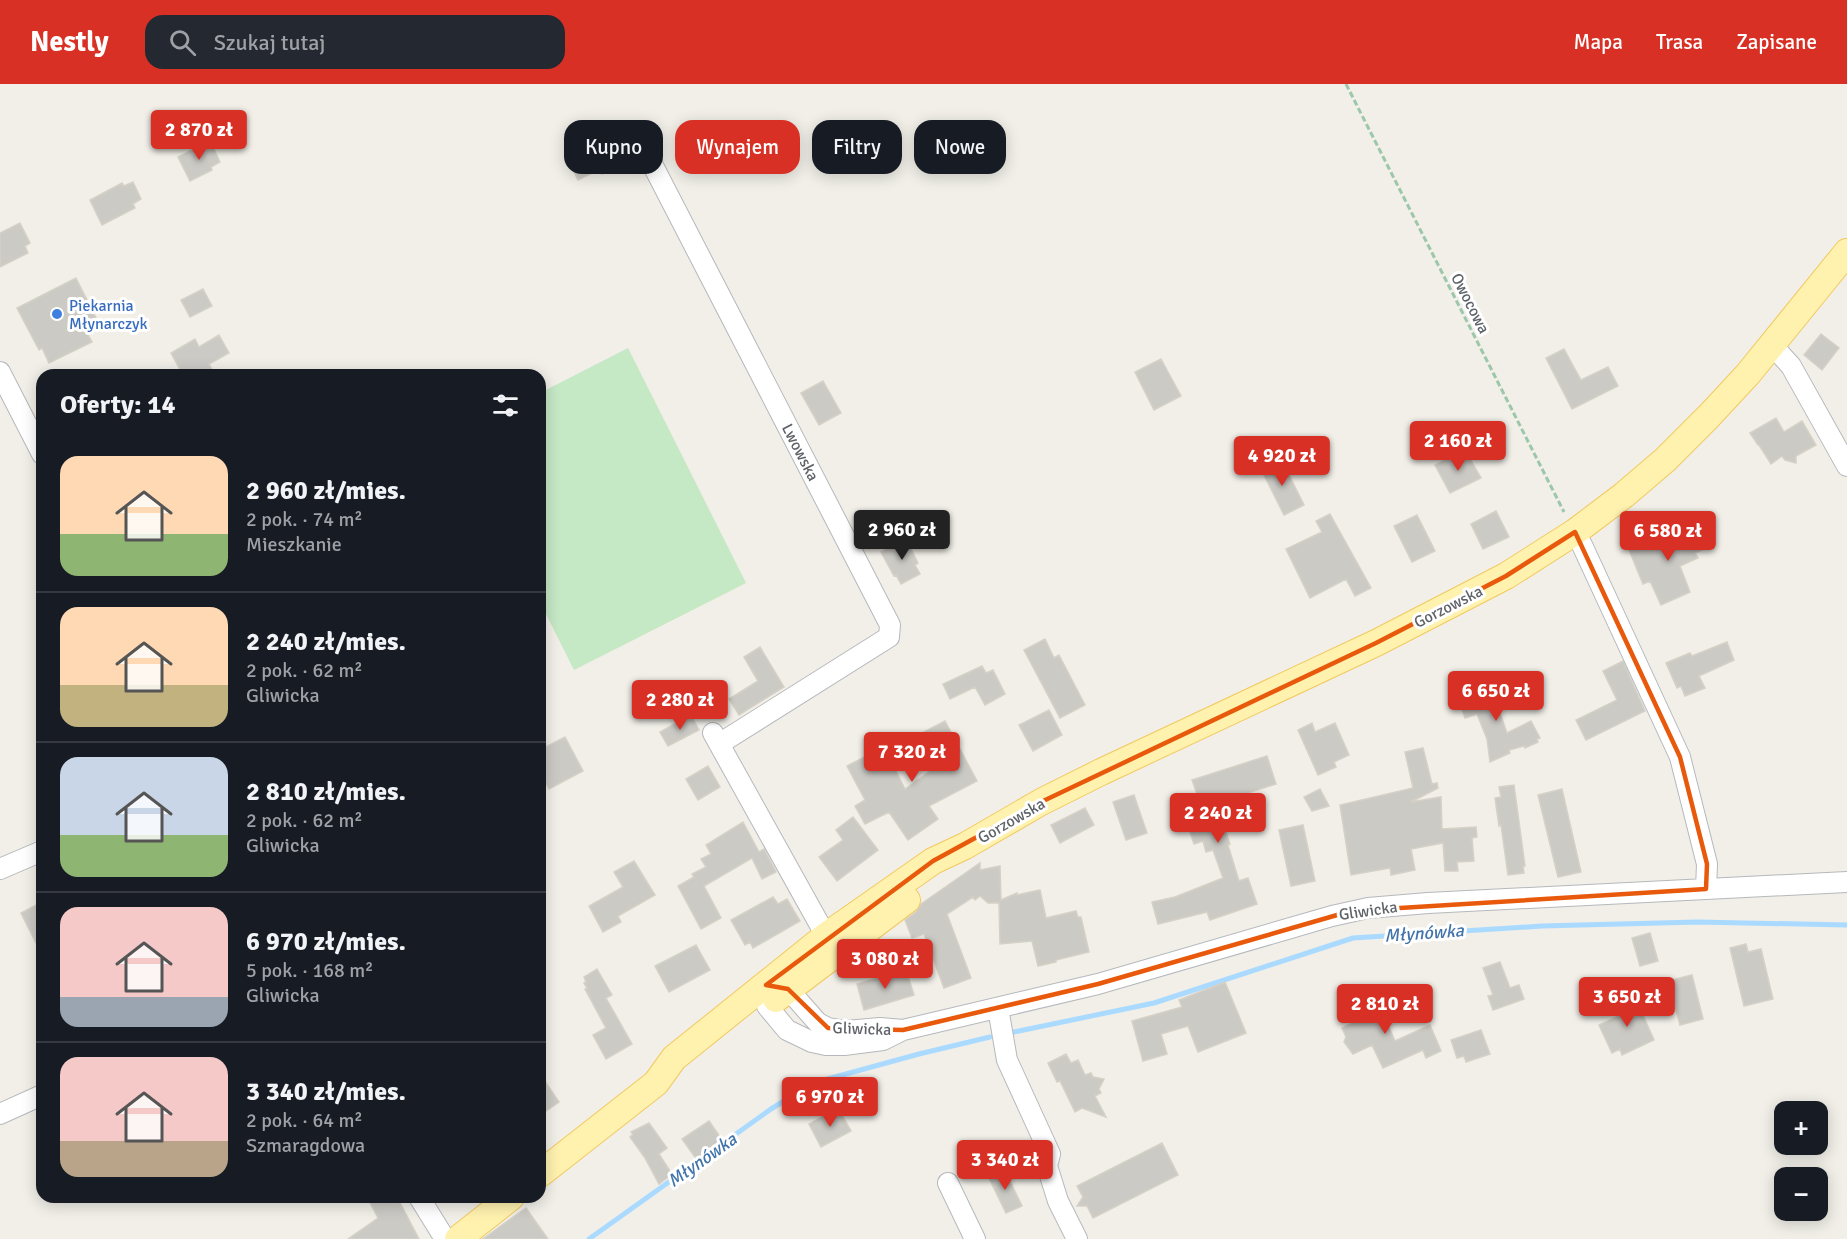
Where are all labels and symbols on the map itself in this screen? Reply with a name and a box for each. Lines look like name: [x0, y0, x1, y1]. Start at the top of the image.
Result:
pin: 2 870 zł: [137, 110, 261, 161]
street label: Owocowa: [1446, 270, 1494, 337]
place label: Piekarnia Młynarczyk: [69, 296, 148, 334]
marker: Piekarnia Młynarczyk: [50, 307, 64, 321]
street label: Lwowska: [777, 420, 823, 485]
pin: 2 160 zł: [1396, 421, 1520, 472]
pin: 4 920 zł: [1220, 436, 1344, 487]
pin: 2 960 zł: [840, 510, 964, 561]
pin: 6 580 zł: [1606, 511, 1730, 562]
street label: Gorzowska: [1411, 581, 1486, 633]
pin: 6 650 zł: [1434, 671, 1558, 722]
pin: 2 280 zł: [618, 680, 742, 731]
pin: 7 320 zł: [850, 732, 974, 783]
pin: 2 240 zł: [1156, 793, 1280, 844]
street label: Gorzowska: [974, 794, 1049, 848]
street label: Gliwicka: [1338, 897, 1399, 925]
water label: Młynówka: [1384, 919, 1465, 947]
pin: 3 080 zł: [823, 939, 947, 990]
pin: 3 650 zł: [1565, 977, 1689, 1028]
pin: 2 810 zł: [1323, 984, 1447, 1035]
street label: Gliwicka: [832, 1018, 892, 1040]
pin: 6 970 zł: [768, 1077, 892, 1128]
water label: Młynówka: [663, 1128, 742, 1192]
pin: 3 340 zł: [943, 1140, 1067, 1191]

